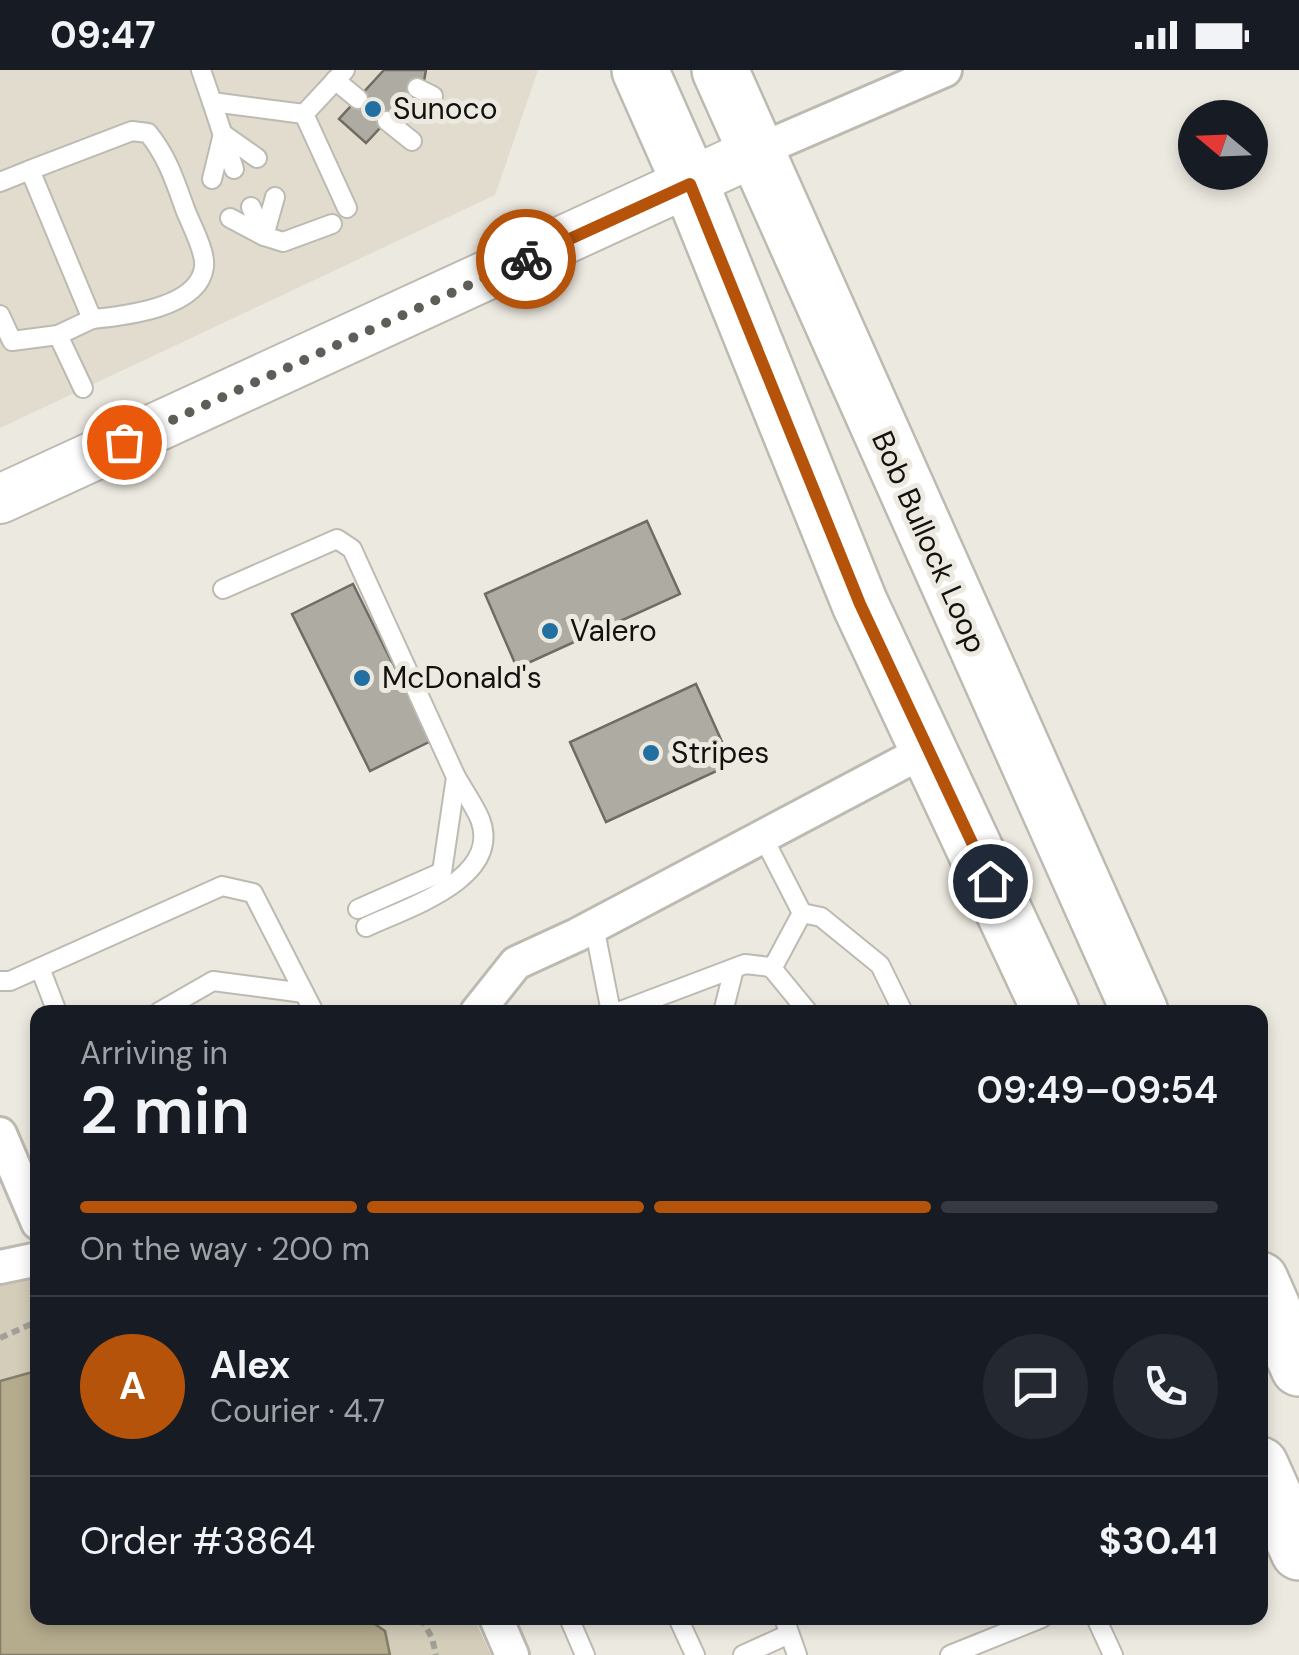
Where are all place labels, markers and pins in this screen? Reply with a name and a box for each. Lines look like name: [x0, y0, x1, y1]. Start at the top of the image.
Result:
place label: Sunoco: [393, 89, 498, 128]
marker: Sunoco: [362, 98, 384, 120]
pin: [82, 400, 167, 485]
place label: Valero: [570, 611, 657, 650]
marker: Valero: [539, 620, 561, 642]
place label: McDonald's: [382, 658, 542, 697]
marker: McDonald's: [351, 667, 373, 689]
place label: Stripes: [671, 733, 769, 772]
marker: Stripes: [640, 742, 662, 764]
pin: [948, 839, 1033, 924]

